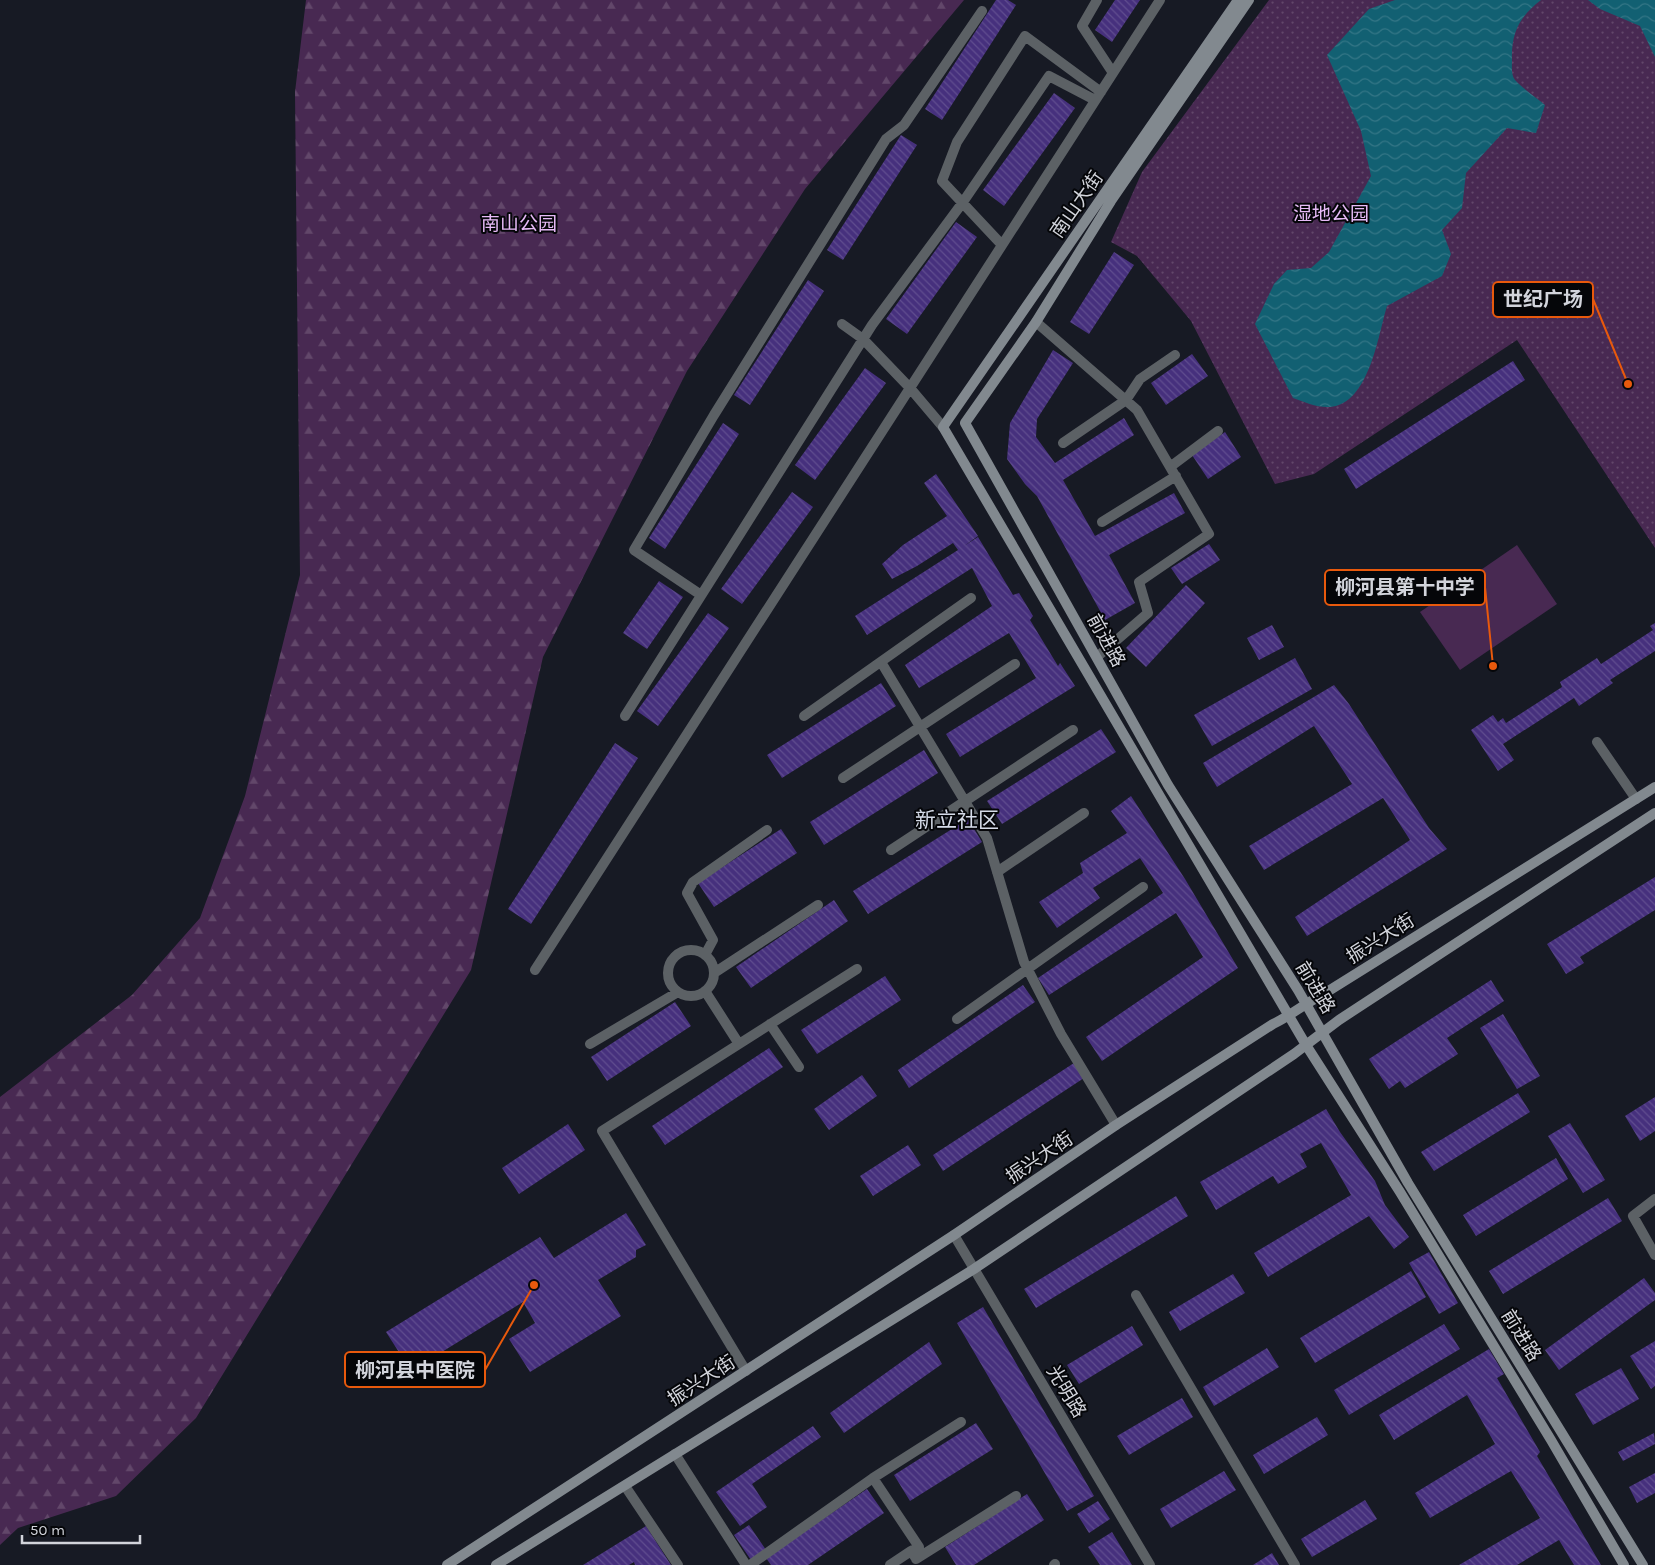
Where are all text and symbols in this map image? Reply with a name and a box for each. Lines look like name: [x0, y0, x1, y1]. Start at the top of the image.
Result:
street label: 南山大街: [1046, 167, 1108, 242]
park label: 湿地公园: [1293, 203, 1369, 225]
park label: 南山公园: [481, 213, 557, 235]
callout: 世纪广场: [1493, 282, 1593, 317]
text: 世纪广场: [1503, 288, 1583, 311]
callout: 柳河县第十中学: [1325, 570, 1485, 605]
text: 柳河县第十中学: [1335, 576, 1475, 599]
street label: 前进路: [1083, 610, 1130, 671]
district label: 新立社区: [915, 808, 999, 832]
street label: 振兴大街: [1342, 909, 1419, 968]
street label: 前进路: [1291, 957, 1339, 1018]
street label: 振兴大街: [1002, 1127, 1077, 1188]
street label: 前进路: [1497, 1306, 1546, 1366]
street label: 振兴大街: [664, 1351, 739, 1411]
callout: 柳河县中医院: [345, 1352, 485, 1387]
text: 柳河县中医院: [355, 1359, 475, 1382]
street label: 光明路: [1042, 1361, 1090, 1422]
scale bar: [22, 1512, 140, 1544]
text: 50 m: [30, 1521, 65, 1539]

